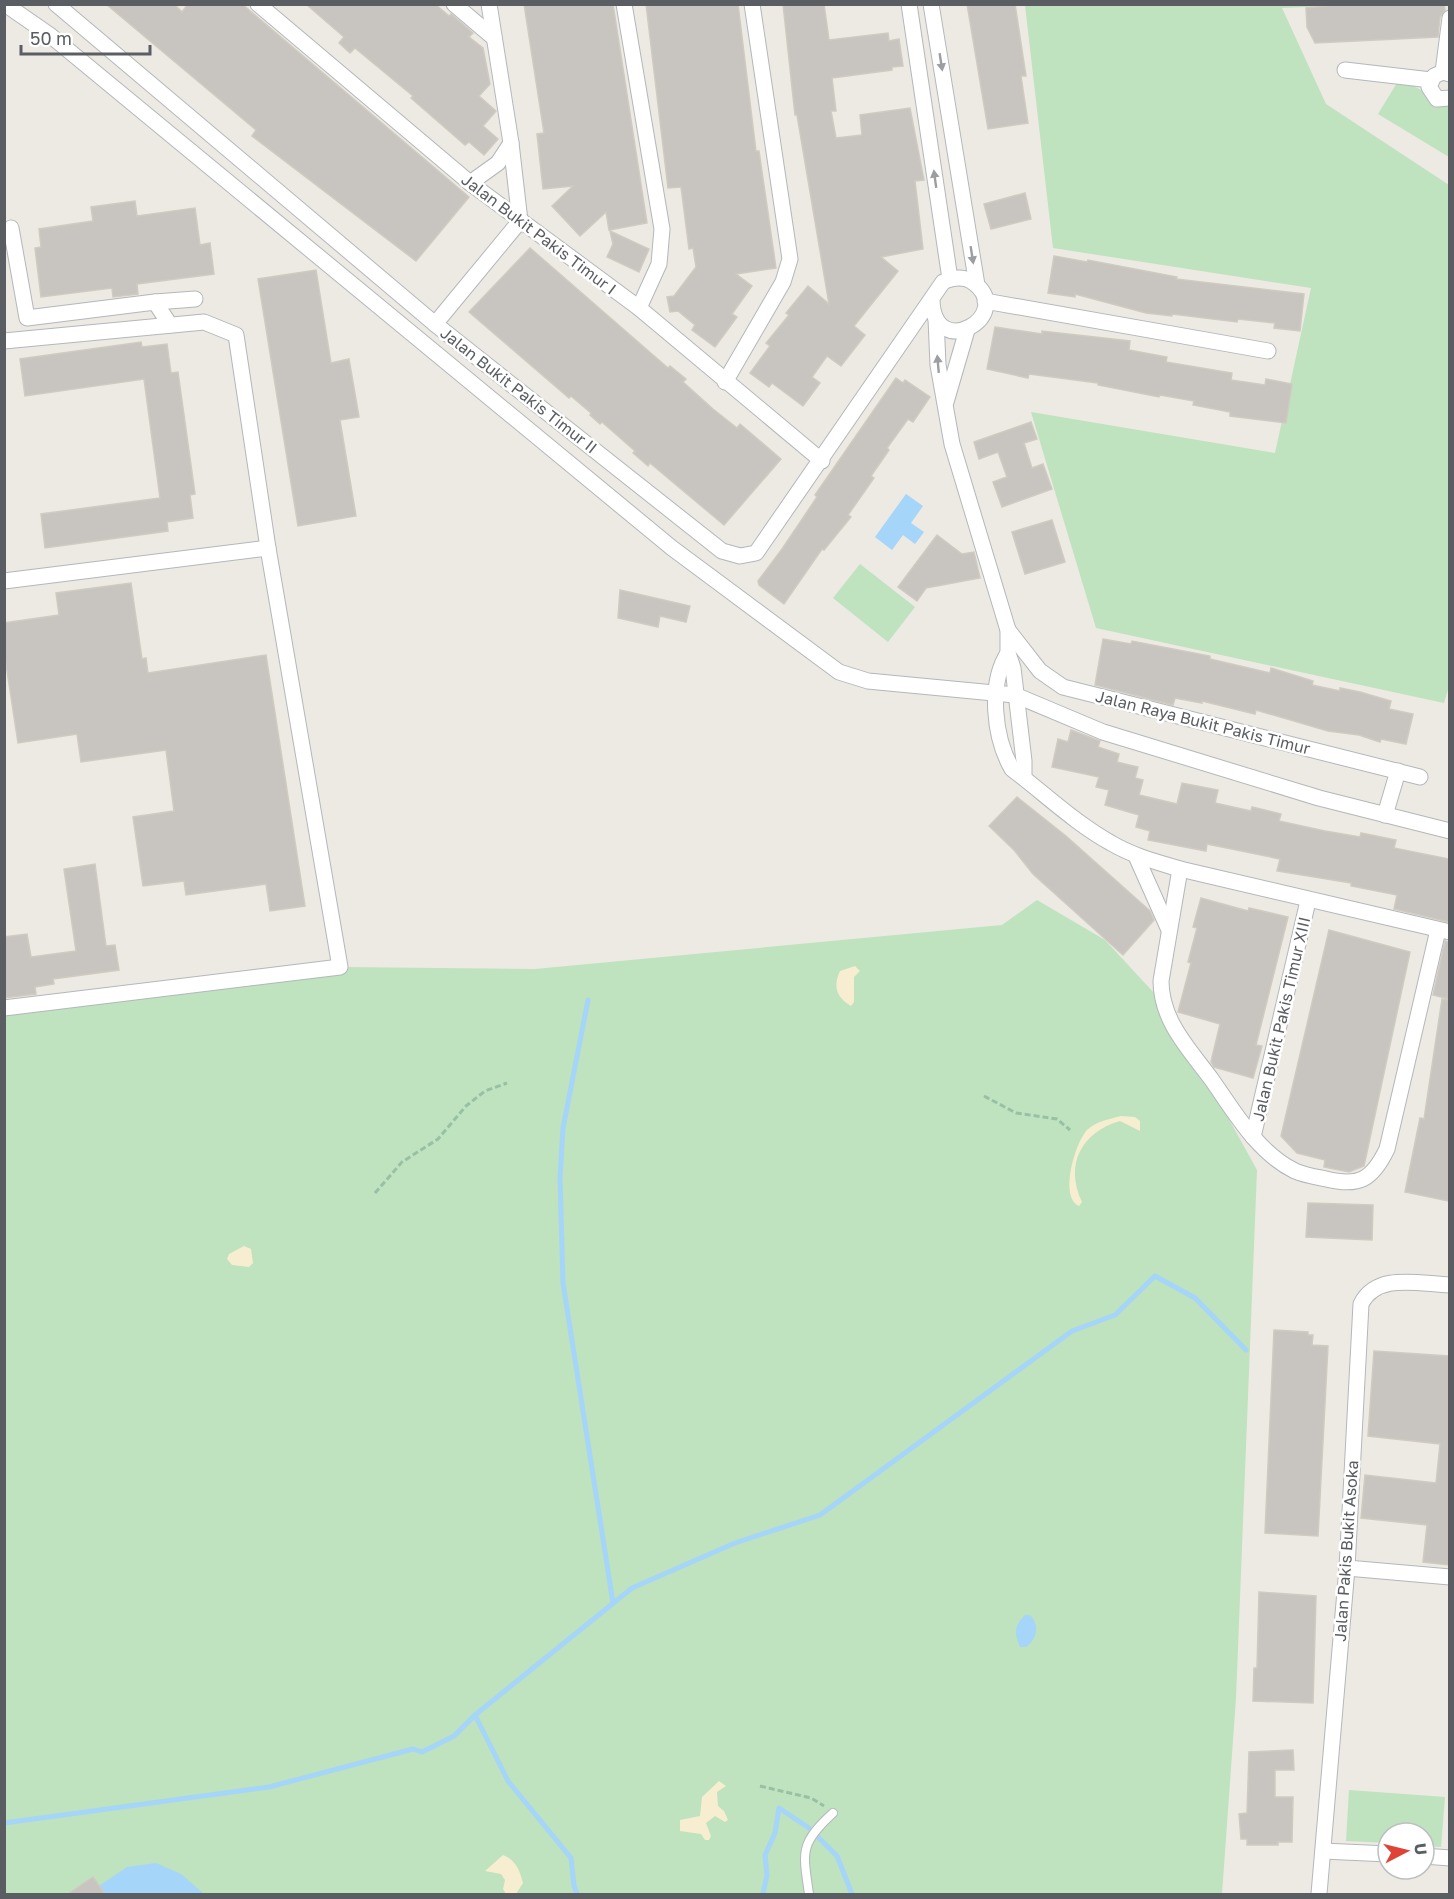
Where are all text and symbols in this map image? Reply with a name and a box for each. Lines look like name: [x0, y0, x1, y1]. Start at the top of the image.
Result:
scale bar: [21, 18, 150, 56]
text: 50 m: [30, 27, 72, 49]
one-way arrow: [936, 53, 945, 72]
street label: Jalan Bukit Pakis Timur I: [458, 169, 620, 299]
one-way arrow: [931, 169, 940, 188]
one-way arrow: [967, 245, 976, 264]
street label: Jalan Bukit Pakis Timur II: [437, 323, 601, 457]
one-way arrow: [933, 354, 943, 373]
street label: Jalan Raya Bukit Pakis Timur: [1094, 686, 1312, 758]
street label: Jalan Bukit Pakis Timur XIII: [1248, 915, 1314, 1123]
street label: Jalan Pakis Bukit Asoka: [1330, 1460, 1362, 1642]
north arrow: [1376, 1821, 1436, 1881]
text: U: [1410, 1842, 1432, 1856]

